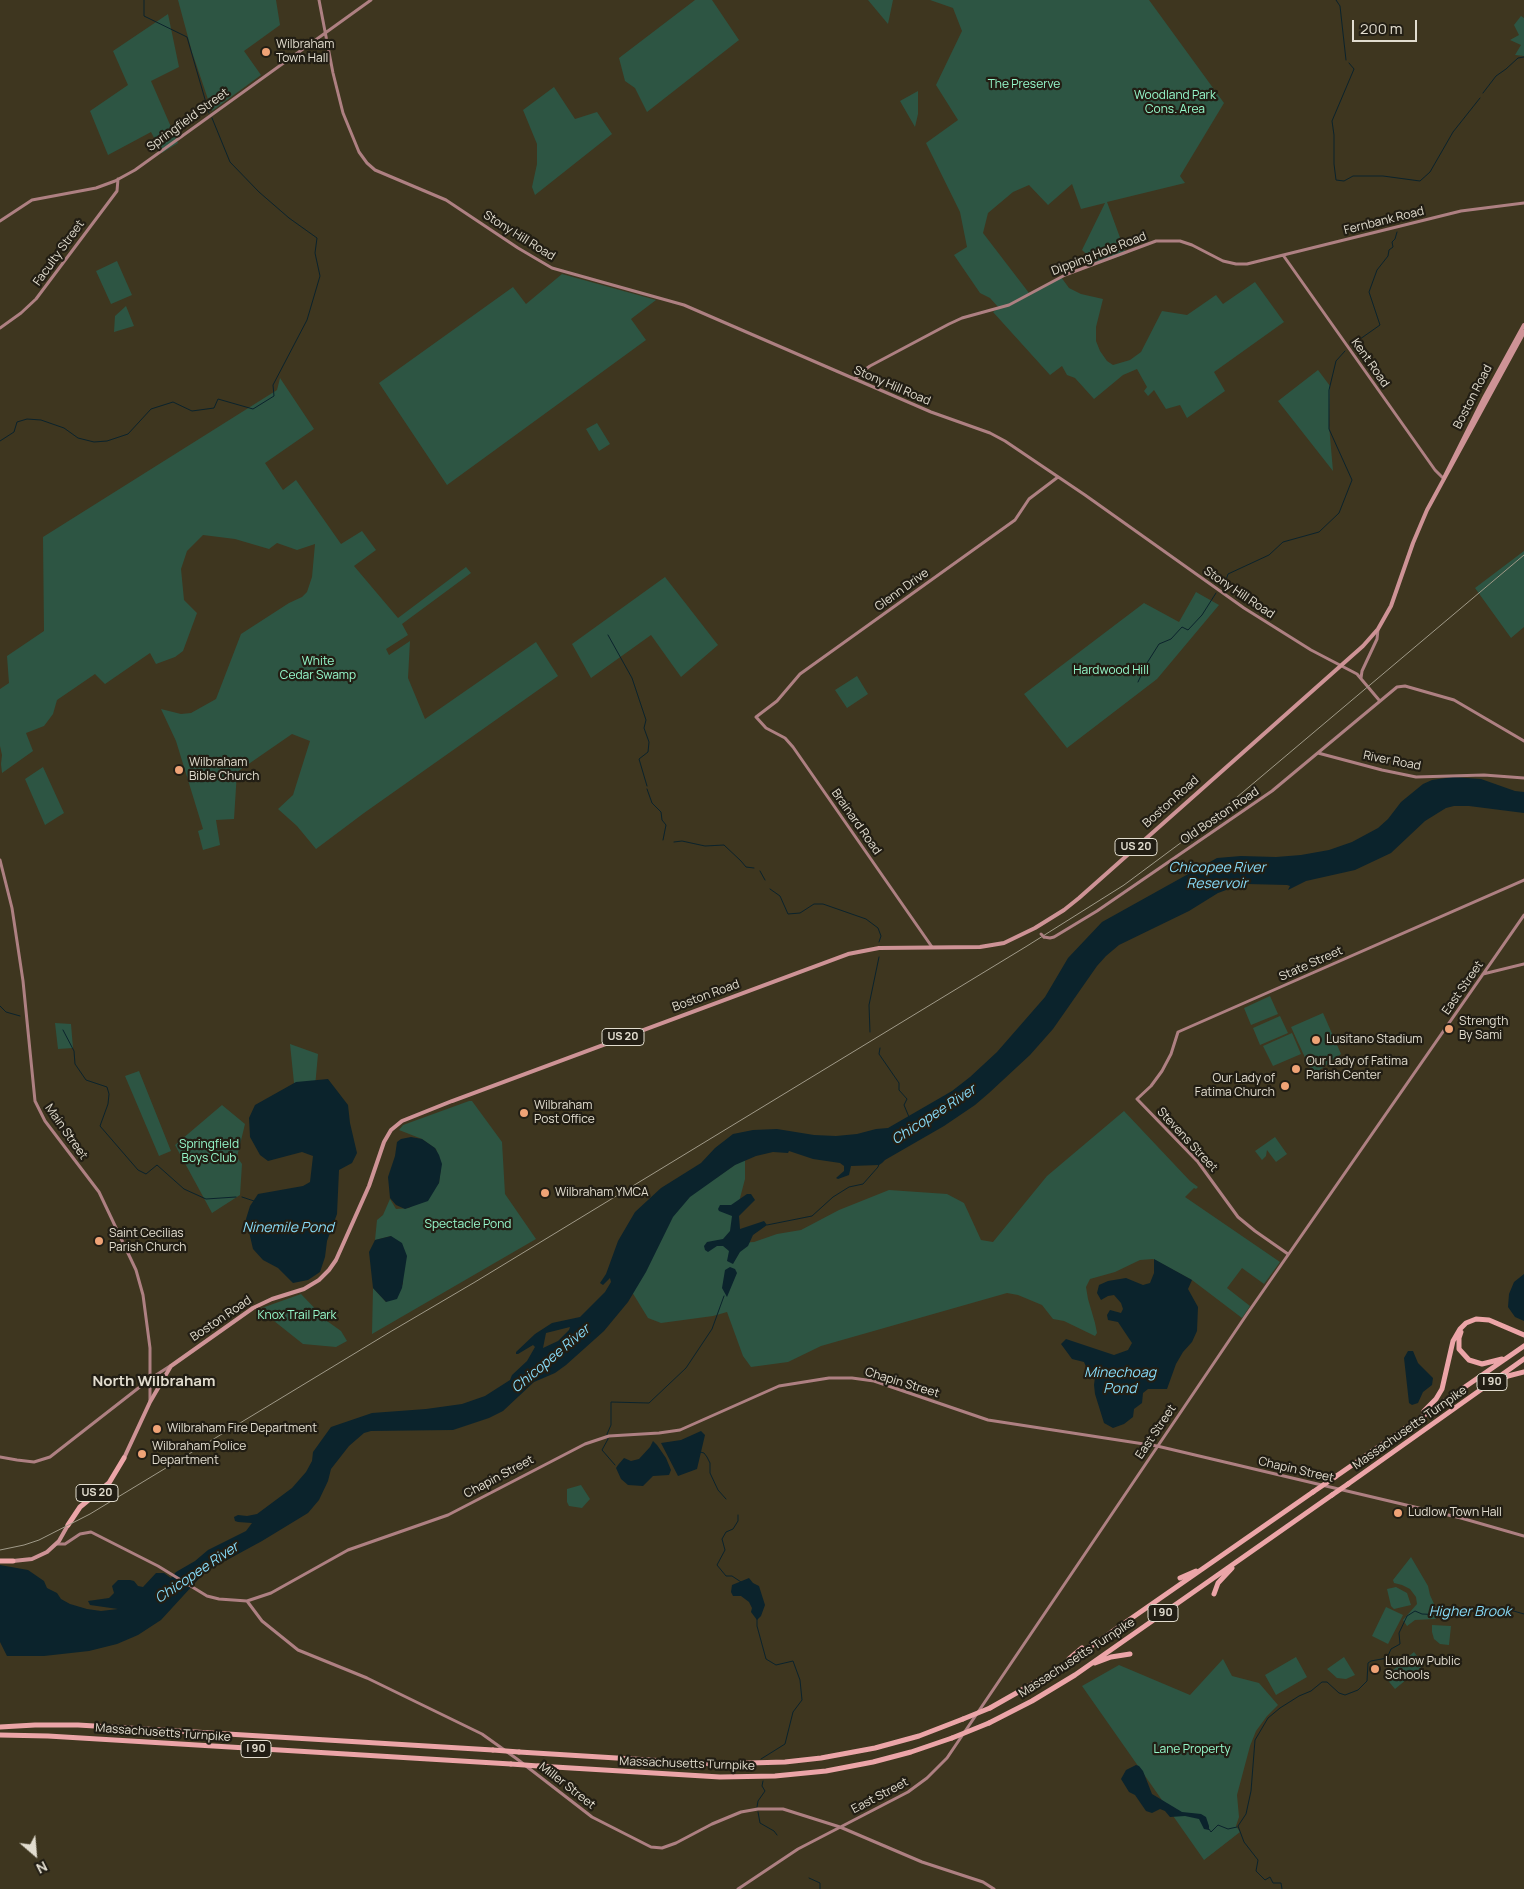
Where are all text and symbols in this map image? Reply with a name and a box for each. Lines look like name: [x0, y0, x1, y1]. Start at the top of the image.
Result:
scale bar: [1354, 10, 1419, 42]
text: 200 m: [1360, 18, 1403, 39]
place label: Wilbraham Town Hall: [276, 38, 334, 66]
marker: Wilbraham Town Hall: [260, 46, 272, 58]
park label: The Preserve: [988, 78, 1060, 92]
street label: Springfield Street: [144, 85, 232, 155]
park label: Woodland Park Cons. Area: [1134, 89, 1216, 117]
street label: Fernbank Road: [1342, 204, 1426, 238]
street label: Stony Hill Road: [480, 208, 558, 264]
street label: Faculty Street: [30, 217, 88, 289]
street label: Dipping Hole Road: [1050, 229, 1148, 279]
street label: Kent Road: [1348, 336, 1392, 390]
street label: Boston Road: [1451, 362, 1495, 432]
street label: Stony Hill Road: [851, 363, 933, 409]
street label: Stony Hill Road: [1201, 564, 1277, 622]
street label: Glenn Drive: [872, 566, 932, 614]
park label: White Cedar Swamp: [280, 655, 356, 683]
park label: Hardwood Hill: [1073, 664, 1149, 678]
street label: River Road: [1362, 748, 1422, 774]
place label: Wilbraham Bible Church: [189, 756, 259, 784]
marker: Wilbraham Bible Church: [173, 764, 185, 776]
street label: Boston Road: [1140, 773, 1202, 831]
street label: Old Boston Road: [1178, 784, 1262, 848]
street label: Brainard Road: [828, 786, 884, 858]
road number: US 20: [1115, 839, 1157, 856]
water label: Chicopee River Reservoir: [1168, 860, 1266, 892]
street label: State Street: [1277, 944, 1345, 984]
street label: East Street: [1439, 958, 1487, 1018]
street label: Boston Road: [670, 977, 742, 1015]
place label: Strength By Sami: [1459, 1015, 1508, 1043]
marker: Strength By Sami: [1443, 1023, 1455, 1035]
road number: US 20: [602, 1028, 644, 1046]
place label: Lusitano Stadium: [1326, 1033, 1422, 1047]
marker: Lusitano Stadium: [1310, 1034, 1322, 1046]
place label: Our Lady of Fatima Parish Center: [1306, 1055, 1408, 1083]
marker: Our Lady of Fatima Parish Center: [1290, 1063, 1302, 1075]
place label: Our Lady of Fatima Church: [1195, 1072, 1275, 1100]
marker: Our Lady of Fatima Church: [1279, 1080, 1291, 1092]
water label: Chicopee River: [889, 1082, 979, 1148]
place label: Wilbraham Post Office: [534, 1099, 595, 1127]
street label: Main Street: [42, 1102, 90, 1162]
street label: Stevens Street: [1154, 1105, 1220, 1175]
marker: Wilbraham Post Office: [518, 1107, 530, 1119]
park label: Springfield Boys Club: [179, 1138, 239, 1166]
place label: Wilbraham YMCA: [555, 1186, 649, 1200]
marker: Wilbraham YMCA: [539, 1187, 551, 1199]
park label: Spectacle Pond: [425, 1218, 511, 1232]
water label: Ninemile Pond: [242, 1220, 334, 1236]
place label: Saint Cecilias Parish Church: [109, 1227, 186, 1255]
marker: Saint Cecilias Parish Church: [93, 1235, 105, 1247]
street label: Boston Road: [188, 1293, 254, 1345]
park label: Knox Trail Park: [257, 1309, 337, 1323]
water label: Chicopee River: [508, 1321, 594, 1397]
street label: Chapin Street: [863, 1365, 941, 1401]
water label: Minechoag Pond: [1084, 1365, 1156, 1398]
district label: North Wilbraham: [93, 1373, 215, 1391]
road number: I 90: [1477, 1374, 1507, 1390]
street label: Massachusetts Turnpike: [1350, 1383, 1470, 1473]
street label: East Street: [1133, 1402, 1179, 1462]
place label: Wilbraham Fire Department: [167, 1422, 317, 1436]
marker: Wilbraham Fire Department: [151, 1423, 163, 1435]
place label: Wilbraham Police Department: [152, 1440, 246, 1468]
marker: Wilbraham Police Department: [136, 1448, 148, 1460]
street label: Chapin Street: [462, 1453, 536, 1501]
street label: Chapin Street: [1257, 1454, 1335, 1486]
road number: US 20: [76, 1485, 118, 1502]
place label: Ludlow Town Hall: [1408, 1506, 1502, 1520]
marker: Ludlow Town Hall: [1392, 1507, 1404, 1519]
water label: Chicopee River: [152, 1539, 242, 1607]
water label: Higher Brook: [1429, 1604, 1511, 1620]
road number: I 90: [1148, 1605, 1178, 1622]
street label: Massachusetts Turnpike: [1016, 1615, 1138, 1701]
place label: Ludlow Public Schools: [1385, 1655, 1460, 1683]
marker: Ludlow Public Schools: [1369, 1663, 1381, 1675]
street label: Massachusetts Turnpike: [95, 1721, 231, 1745]
road number: I 90: [241, 1740, 271, 1758]
park label: Lane Property: [1153, 1743, 1231, 1757]
street label: Massachusetts Turnpike: [619, 1754, 755, 1774]
street label: Miller Street: [536, 1760, 598, 1812]
street label: East Street: [849, 1775, 911, 1817]
north arrow: [10, 1829, 60, 1879]
text: N: [33, 1857, 51, 1879]

